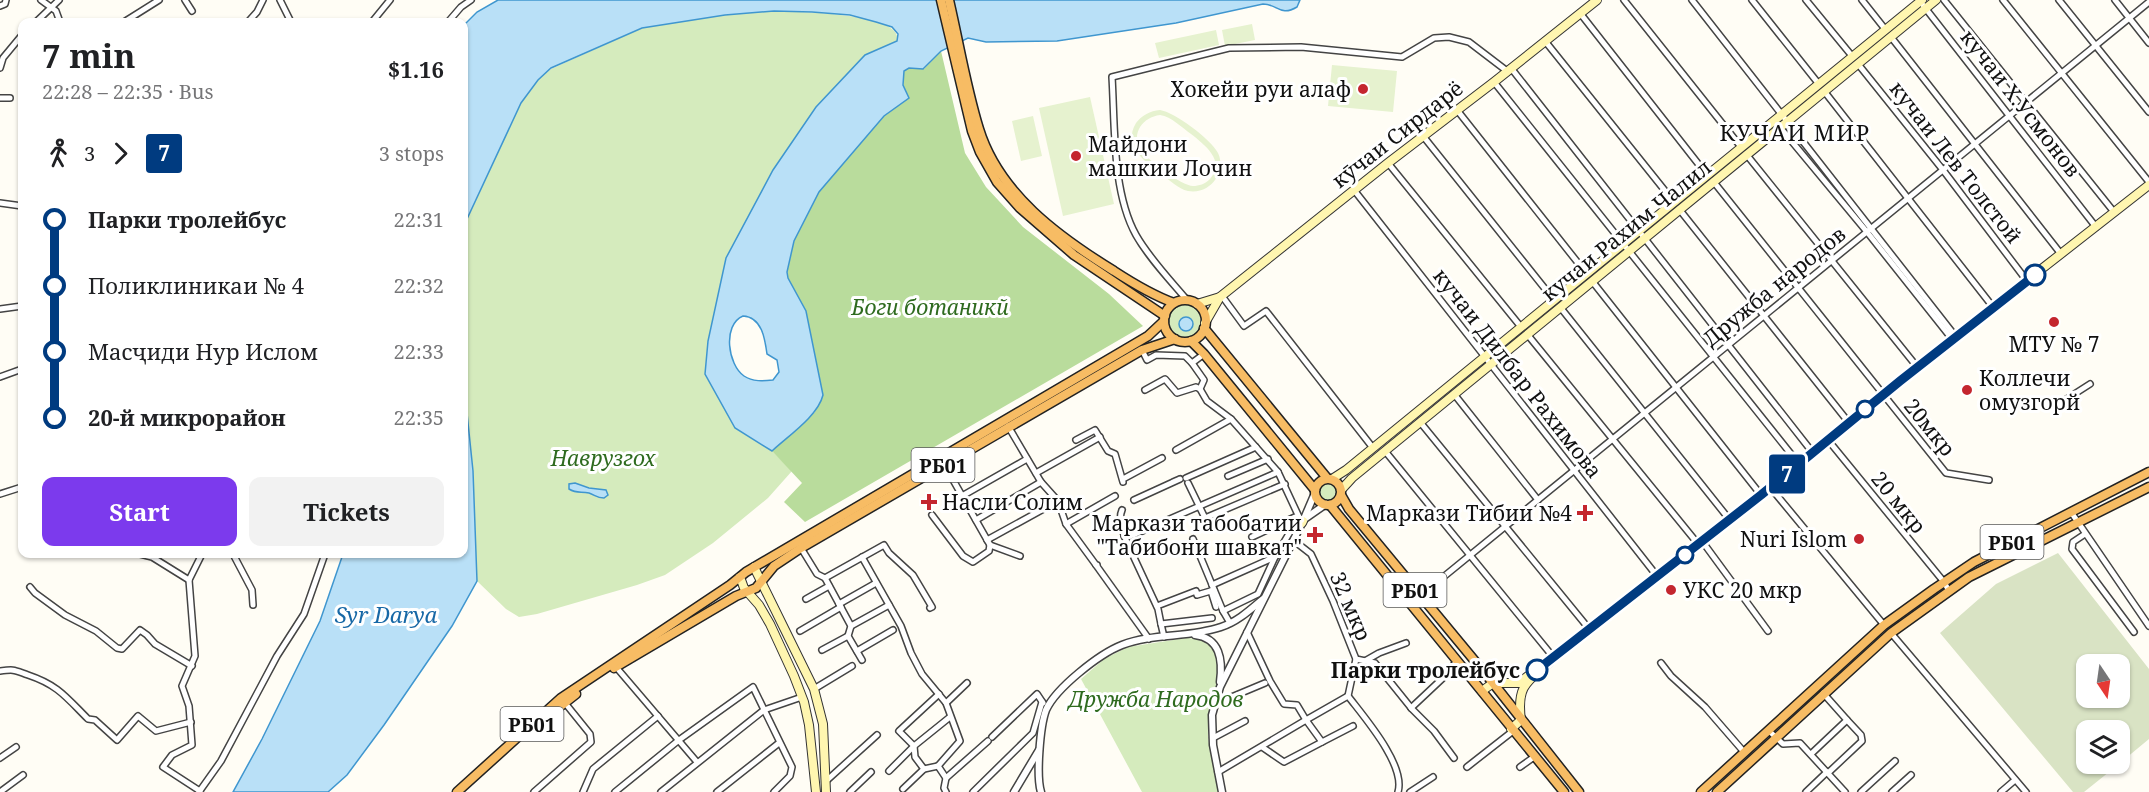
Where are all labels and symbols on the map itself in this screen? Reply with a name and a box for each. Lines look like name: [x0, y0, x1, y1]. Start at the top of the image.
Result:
street label: кучаи Х.Усмонов: [1955, 24, 2087, 182]
street label: кӯчаи Сирдарё: [1326, 74, 1468, 194]
place label: Хокейи руи алаф: [1170, 75, 1351, 103]
street label: кучаи Лев Толстой: [1884, 75, 2028, 249]
marker: Хокейи руи алаф: [1356, 82, 1370, 96]
district label: КУЧАИ МИР: [1719, 117, 1871, 147]
place label: Майдони машкии Лочин: [1088, 130, 1252, 182]
marker: Майдони машкии Лочин: [1069, 149, 1083, 163]
street label: кучаи Рахим Чалил: [1535, 153, 1717, 307]
street label: Дружба народов: [1697, 220, 1851, 352]
street label: кучаи Дилбар Рахимова: [1427, 262, 1609, 484]
unlabelled marker: [2024, 264, 2046, 286]
park label: Боги ботаникй: [850, 293, 1009, 321]
marker: МТУ № 7: [2047, 315, 2061, 329]
place label: МТУ № 7: [2009, 330, 2100, 358]
place label: Коллечи омузгорй: [1979, 364, 2080, 416]
marker: Коллечи омузгорй: [1960, 383, 1974, 397]
street label: 20мкр: [1898, 392, 1962, 462]
unlabelled marker: [1856, 400, 1874, 418]
park label: Наврузгох: [550, 444, 656, 472]
road number: РБ01: [912, 448, 974, 482]
line badge: 7: [1768, 454, 1806, 494]
street label: 20 мкр: [1865, 465, 1933, 539]
place label: Насли Солим: [942, 488, 1083, 516]
marker: Насли Солим: [920, 493, 938, 511]
place label: Маркази Тибии №4: [1366, 499, 1572, 527]
marker: Маркази Тибии №4: [1576, 504, 1594, 522]
place label: Маркази табобатии "Табибони шавкат": [1091, 509, 1302, 561]
place label: Nuri Islom: [1740, 525, 1847, 553]
road number: РБ01: [1980, 525, 2044, 559]
marker: Маркази табобатии "Табибони шавкат": [1306, 526, 1324, 544]
marker: Nuri Islom: [1852, 532, 1866, 546]
unlabelled marker: [1676, 546, 1694, 564]
street label: 32 мкр: [1324, 567, 1378, 645]
road number: РБ01: [1384, 573, 1446, 607]
place label: УКС 20 мкр: [1683, 576, 1802, 604]
marker: УКС 20 мкр: [1664, 583, 1678, 597]
water label: Syr Darya: [335, 599, 438, 629]
north arrow: [2076, 654, 2130, 708]
place label: Парки тролейбус: [1331, 656, 1520, 684]
marker: Парки тролейбус: [1526, 659, 1548, 681]
park label: Дружба Народов: [1066, 685, 1244, 713]
road number: РБ01: [500, 707, 564, 741]

